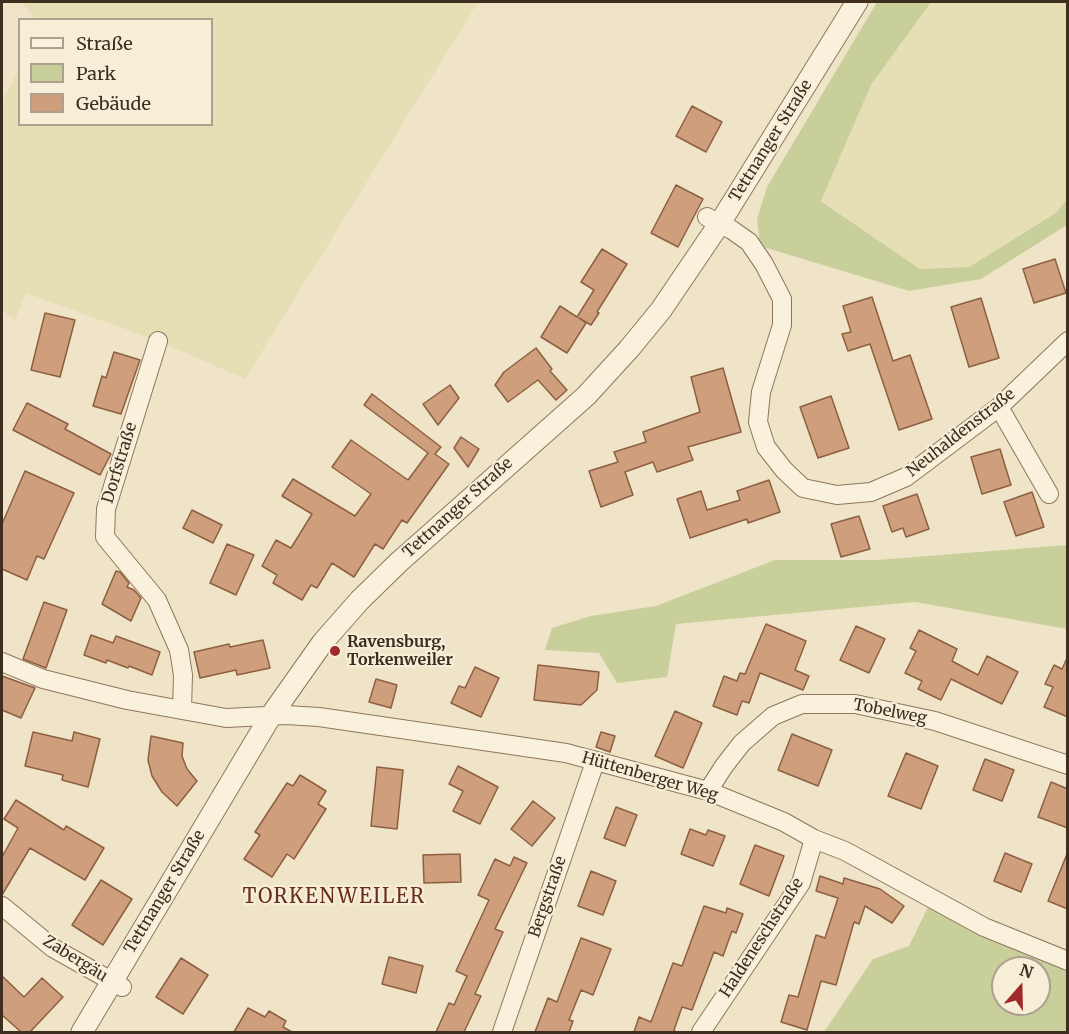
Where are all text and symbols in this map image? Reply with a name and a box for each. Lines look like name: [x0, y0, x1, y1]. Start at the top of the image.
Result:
legend: [18, 18, 213, 126]
text: Straße: [76, 32, 133, 55]
text: Park: [76, 62, 116, 85]
street label: Tettnanger Straße: [726, 76, 816, 206]
text: Gebäude: [76, 92, 151, 115]
street label: Neuhaldenstraße: [903, 385, 1019, 481]
street label: Dorfstraße: [99, 420, 141, 506]
street label: Tettnanger Straße: [399, 454, 517, 562]
place label: Ravensburg, Torkenweiler: [347, 632, 453, 670]
marker: Ravensburg, Torkenweiler: [328, 644, 342, 658]
street label: Tobelweg: [852, 695, 928, 729]
street label: Hüttenberger Weg: [580, 748, 720, 806]
street label: Tettnanger Straße: [121, 827, 209, 957]
street label: Bergstraße: [525, 854, 571, 940]
street label: Haldeneschstraße: [716, 875, 808, 1001]
district label: TORKENWEILER: [243, 885, 425, 909]
street label: Zabergäu: [39, 932, 111, 986]
north arrow: [991, 956, 1051, 1016]
text: N: [1017, 959, 1036, 983]

